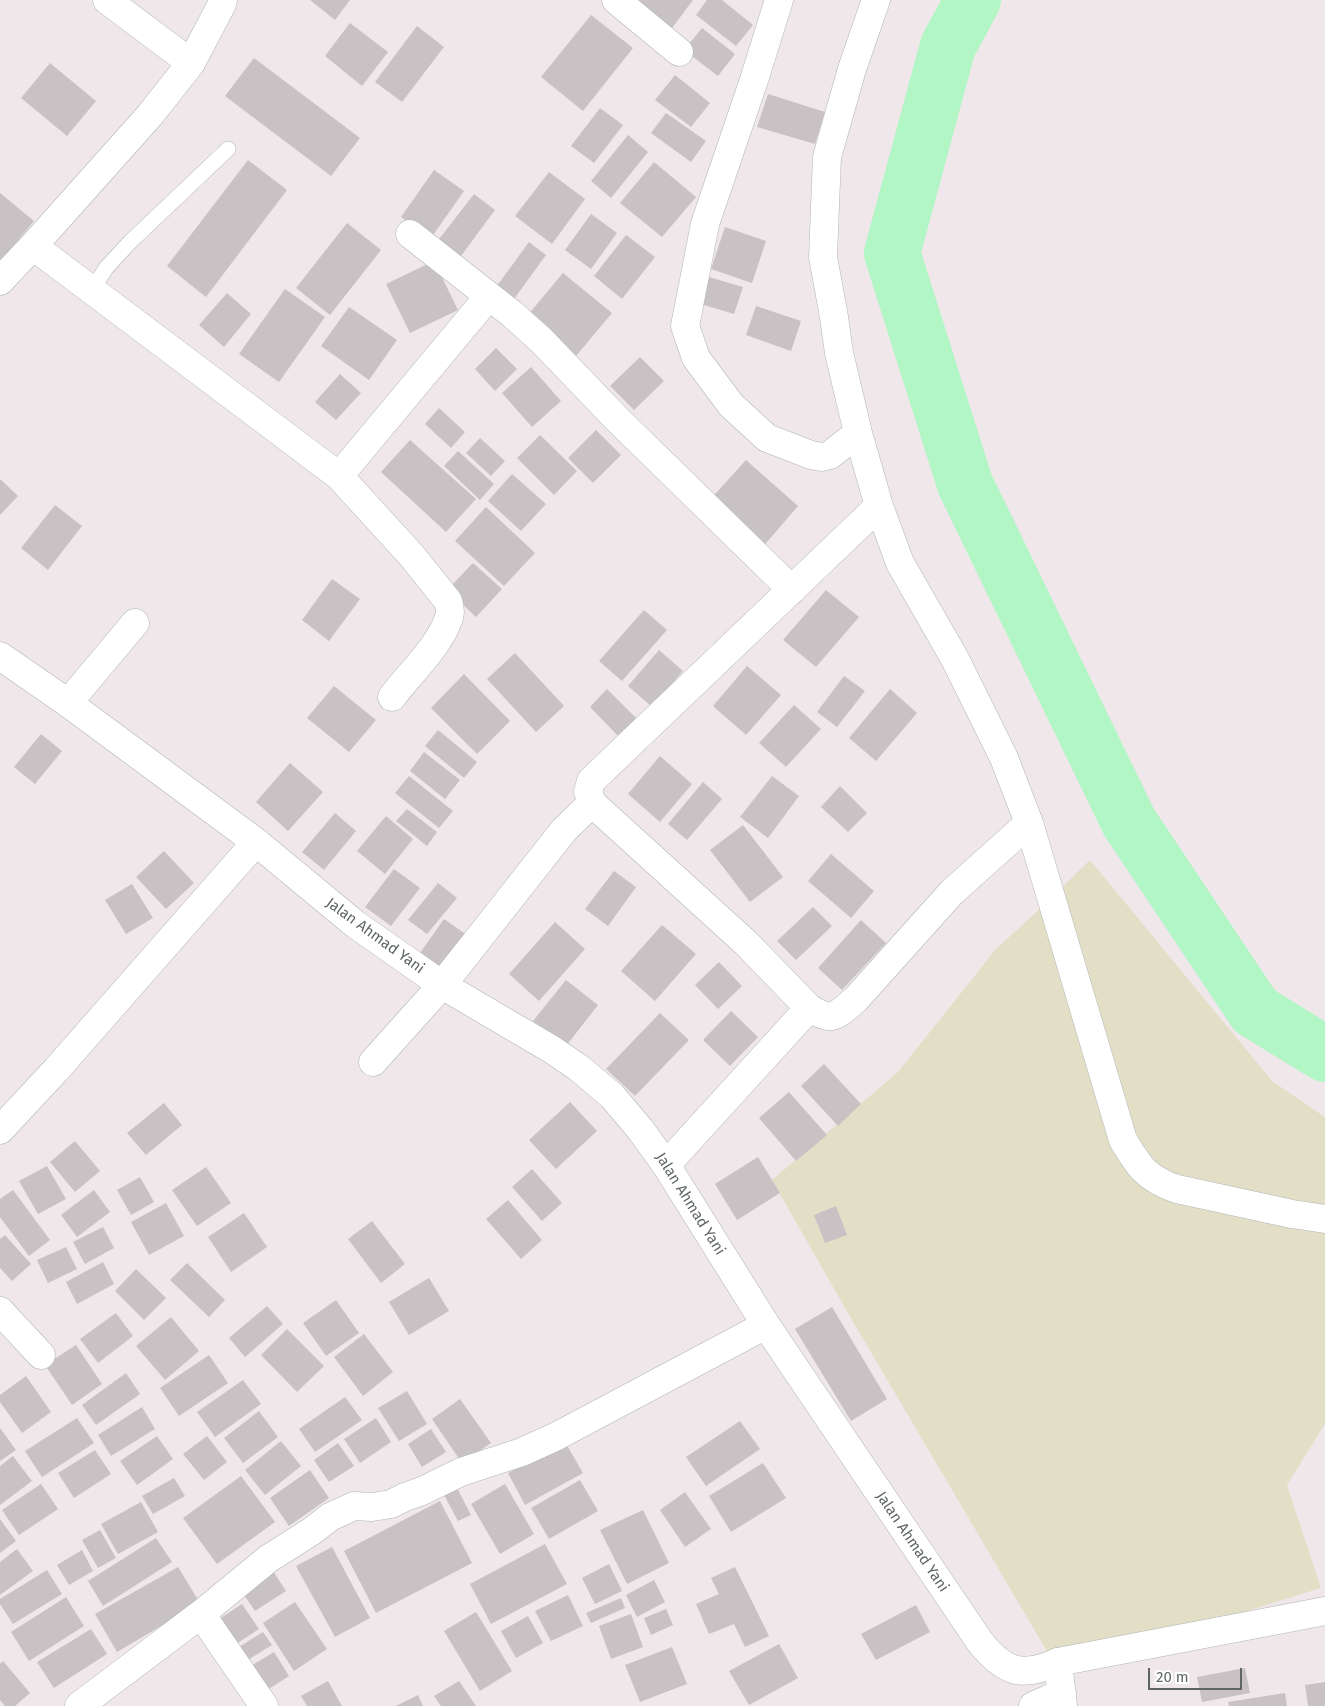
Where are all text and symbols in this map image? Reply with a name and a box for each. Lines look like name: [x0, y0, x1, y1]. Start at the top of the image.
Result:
street label: Jalan Ahmad Yani: [322, 894, 428, 978]
street label: Jalan Ahmad Yani: [651, 1149, 729, 1259]
street label: Jalan Ahmad Yani: [872, 1488, 952, 1596]
scale bar: [1150, 1658, 1244, 1690]
text: 20 m: [1156, 1668, 1189, 1686]

